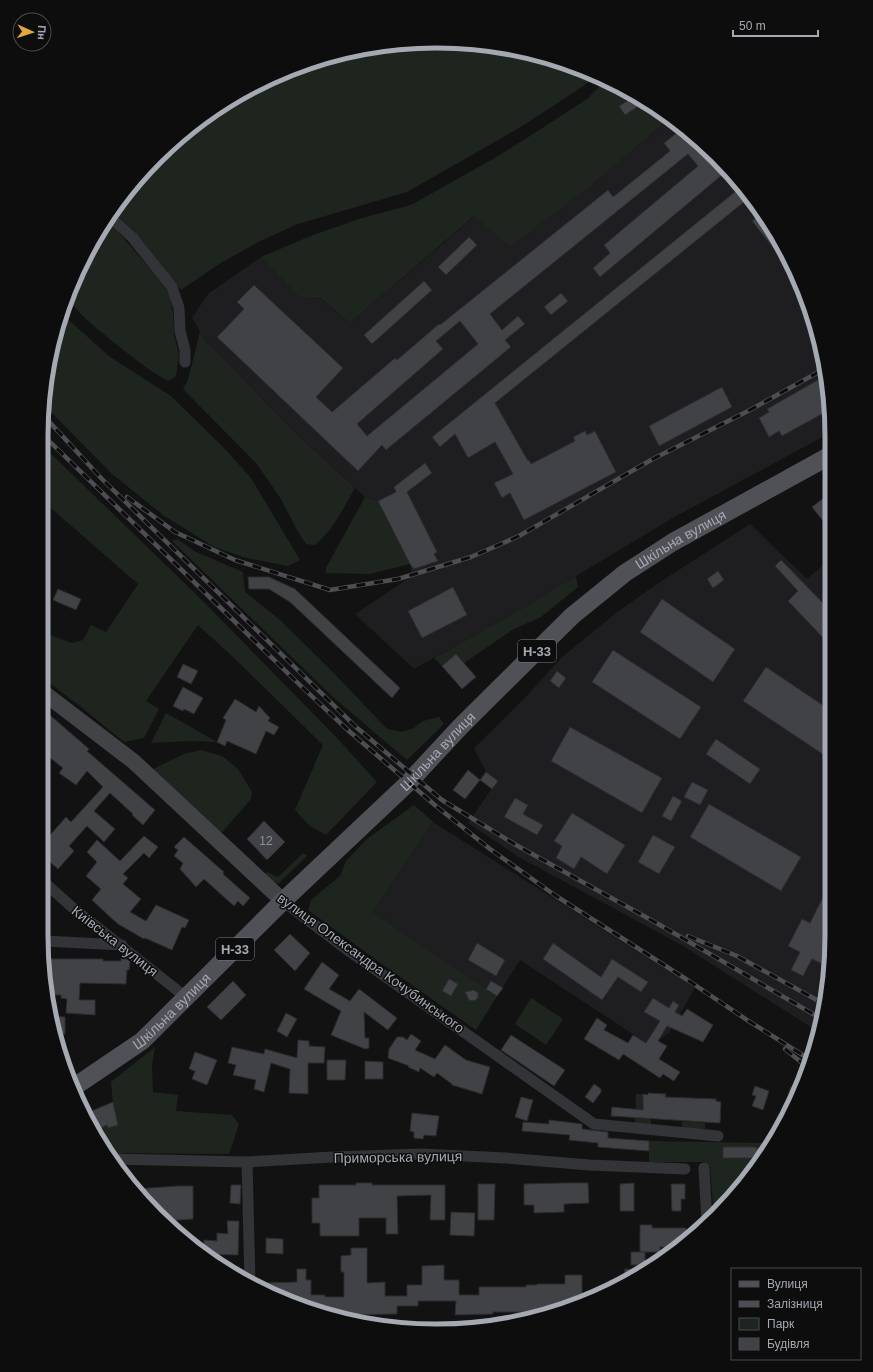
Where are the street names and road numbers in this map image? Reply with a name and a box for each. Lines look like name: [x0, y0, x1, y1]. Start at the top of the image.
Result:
street label: Шкільна вулиця: [632, 507, 729, 572]
road number: Н-33: [518, 640, 556, 662]
street label: Шкільна вулиця: [397, 709, 478, 794]
street label: вулиця Олександра Кочубинського: [274, 890, 468, 1036]
street label: Київська вулиця: [69, 902, 161, 980]
road number: Н-33: [216, 938, 254, 960]
street label: Шкільна вулиця: [130, 970, 214, 1053]
street label: Приморська вулиця: [334, 1148, 462, 1166]

